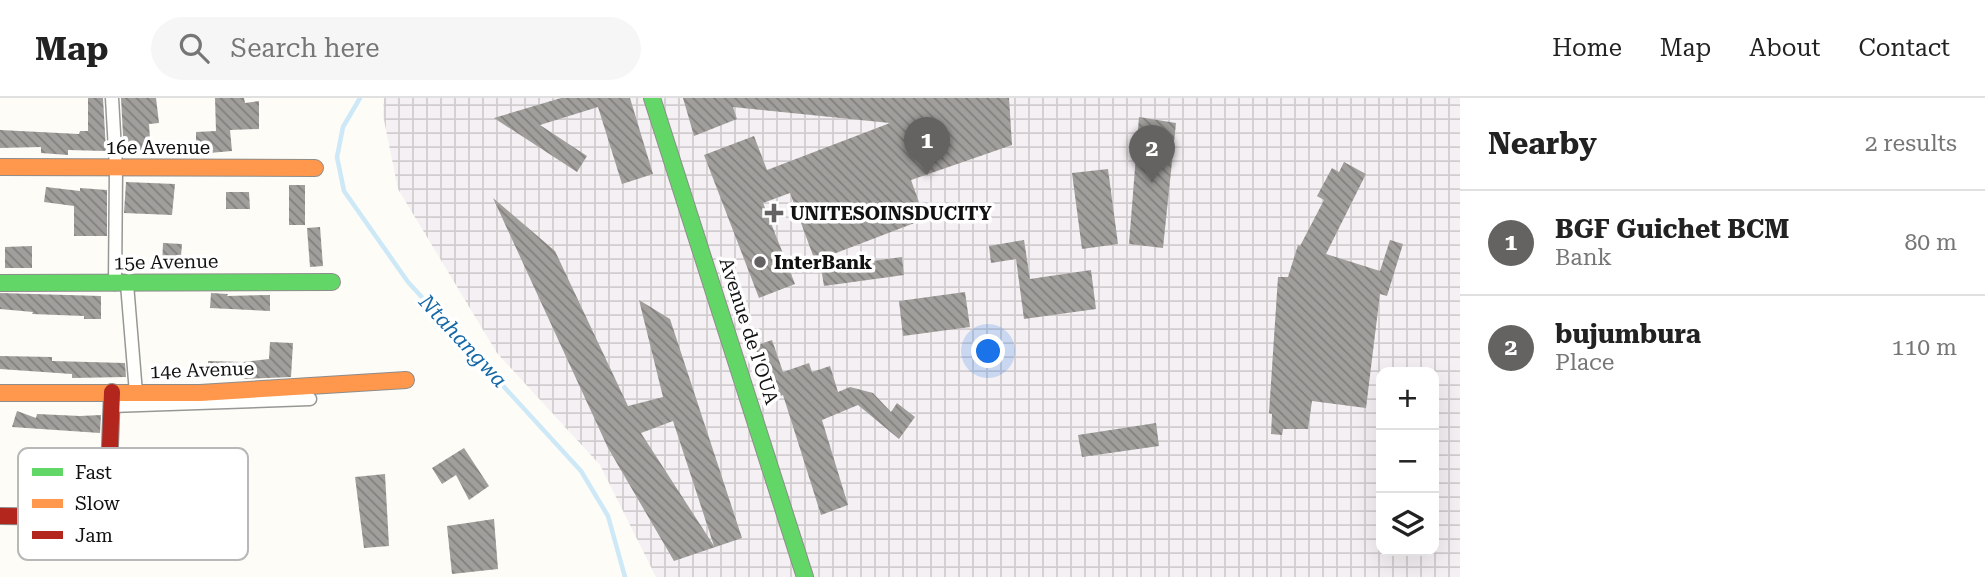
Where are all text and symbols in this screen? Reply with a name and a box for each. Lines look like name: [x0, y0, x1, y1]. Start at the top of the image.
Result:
search box: [151, 17, 641, 80]
text: Map: [35, 29, 109, 68]
icon: search: [175, 29, 213, 67]
text: Search here: [231, 33, 380, 63]
text: Home: [1552, 34, 1622, 62]
text: Map: [1660, 34, 1711, 62]
text: About: [1749, 34, 1820, 62]
text: Contact: [1858, 34, 1950, 62]
pin: 1: [904, 117, 950, 175]
pin: 2: [1129, 125, 1175, 183]
text: Nearby: [1488, 126, 1597, 161]
text: 2 results: [1865, 130, 1957, 157]
street label: 16e Avenue: [106, 136, 210, 159]
place label: UNITESOINSDUCITY: [790, 202, 992, 225]
marker: UNITESOINSDUCITY: [764, 203, 784, 223]
text: BGF Guichet BCM: [1555, 214, 1789, 244]
text: 1: [1505, 229, 1517, 256]
text: 80 m: [1904, 229, 1957, 256]
text: Bank: [1555, 244, 1612, 271]
street label: 15e Avenue: [113, 250, 219, 274]
place label: InterBank: [774, 251, 872, 274]
marker: InterBank: [752, 254, 768, 270]
street label: Avenue de l'OUA: [714, 255, 784, 408]
water label: Ntahangwa: [413, 289, 512, 392]
text: bujumbura: [1555, 319, 1701, 349]
your location: [971, 334, 1005, 368]
text: 2: [1505, 334, 1517, 361]
text: 110 m: [1892, 334, 1957, 361]
text: Place: [1555, 349, 1614, 376]
street label: 14e Avenue: [149, 357, 255, 383]
map controls: [1376, 367, 1439, 556]
button: +: [1376, 367, 1439, 430]
button: −: [1376, 430, 1439, 493]
legend: [18, 448, 248, 560]
text: Fast: [75, 461, 112, 484]
text: Slow: [75, 492, 120, 515]
button: layers: [1376, 493, 1439, 556]
text: Jam: [75, 524, 113, 547]

